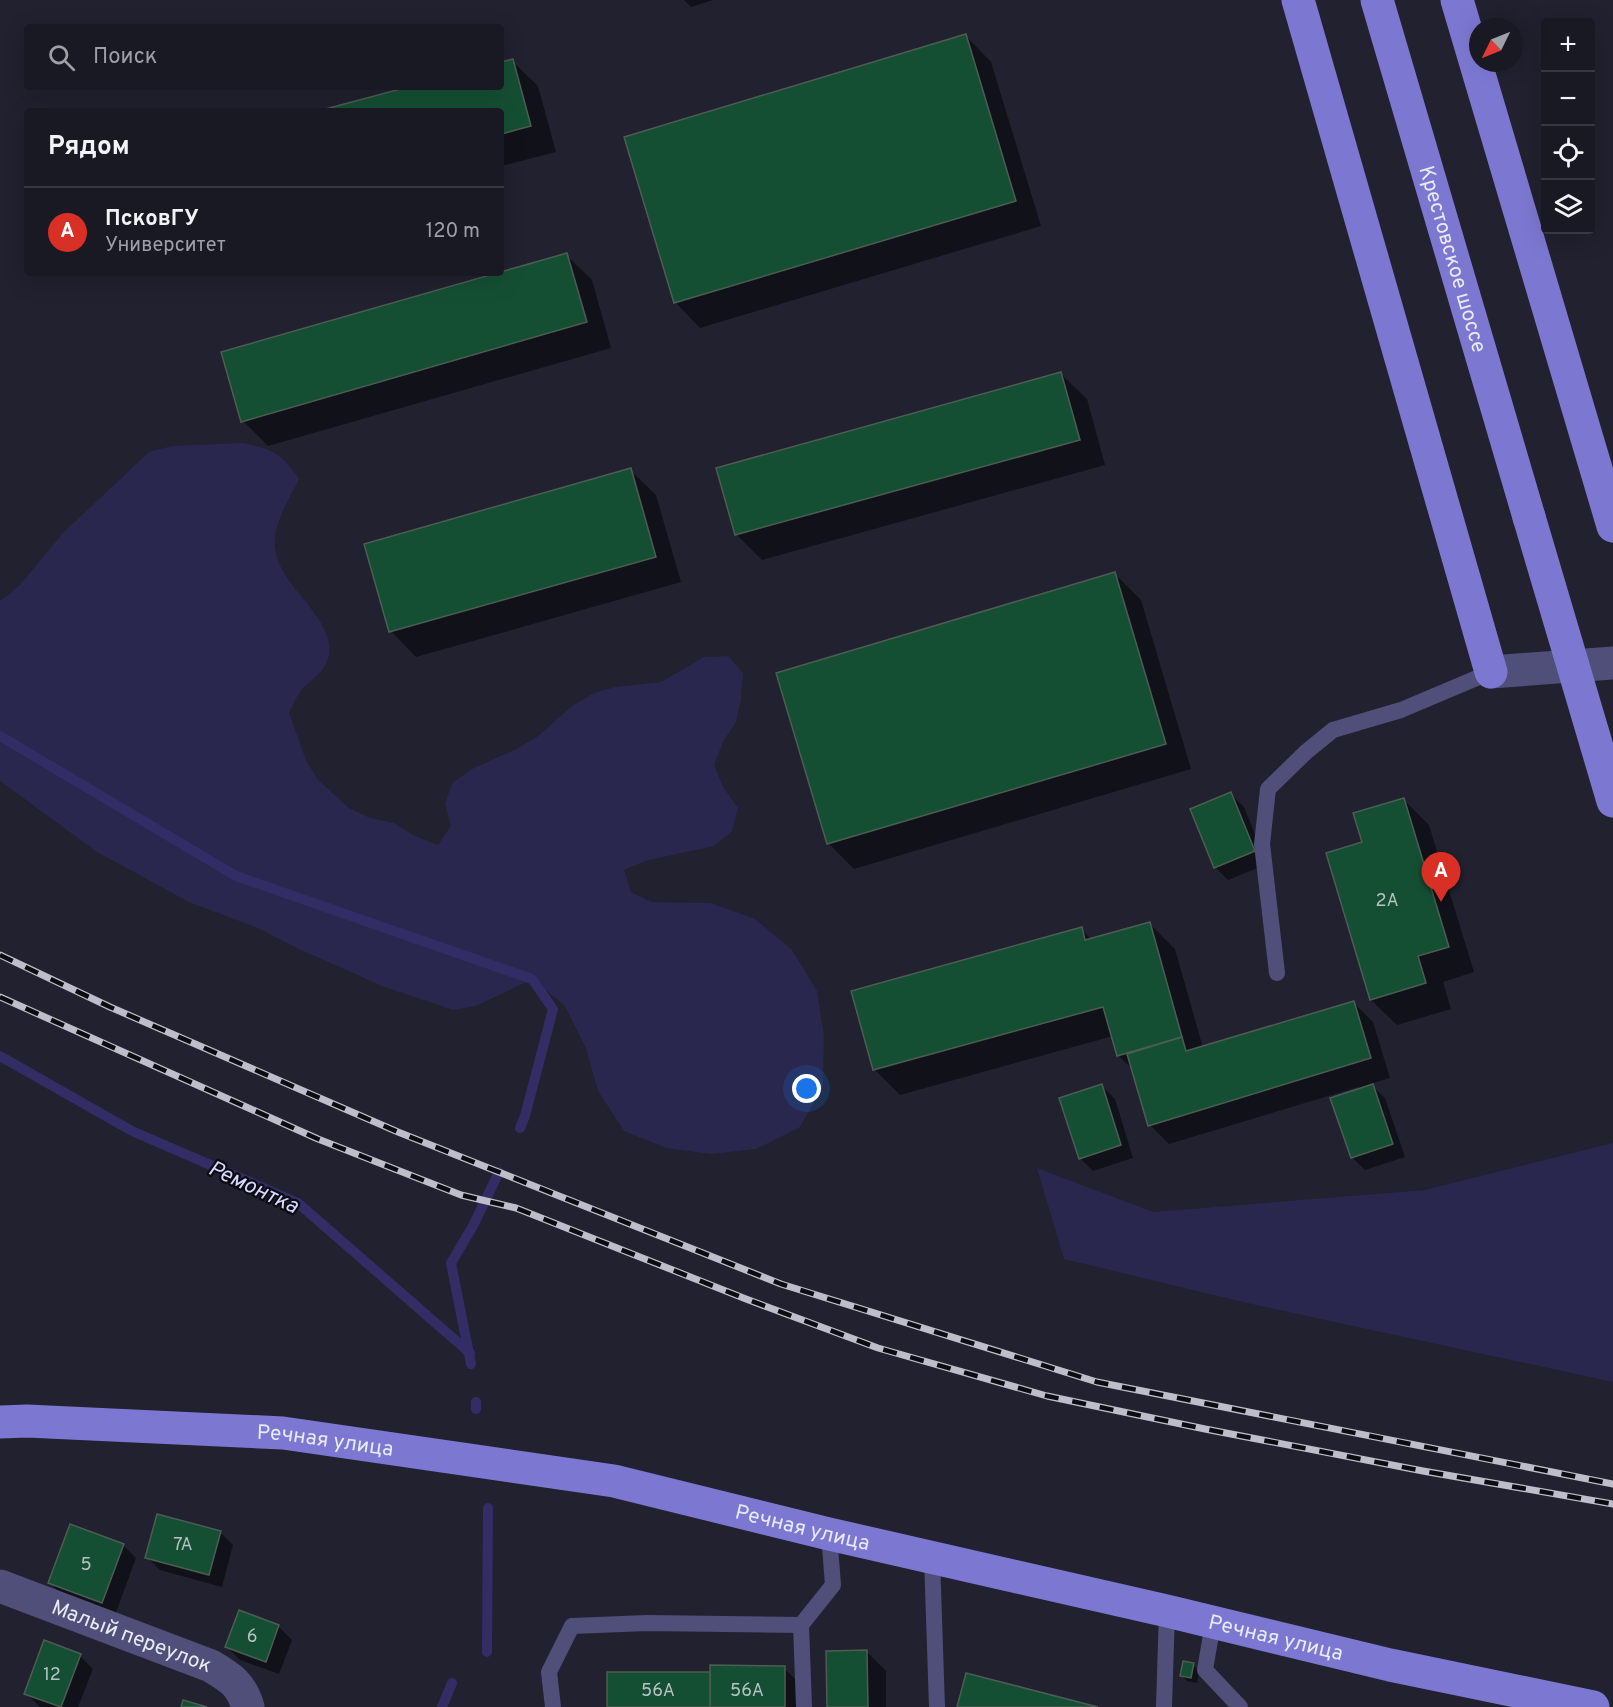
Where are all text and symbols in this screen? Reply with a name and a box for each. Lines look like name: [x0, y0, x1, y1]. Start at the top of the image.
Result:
north arrow: [1469, 18, 1523, 72]
map controls: [1541, 18, 1595, 234]
button: +: [1541, 18, 1595, 72]
search box: [24, 24, 504, 90]
icon: search: [45, 41, 78, 74]
text: Поиск: [93, 44, 157, 71]
button: −: [1541, 72, 1595, 126]
button: locate: [1541, 126, 1595, 180]
text: Рядом: [48, 131, 130, 164]
street label: Крестовское шоссе: [1411, 163, 1492, 356]
button: layers: [1541, 180, 1595, 234]
text: ПсковГУ: [105, 206, 199, 233]
text: A: [60, 219, 75, 245]
text: 120 m: [426, 219, 480, 245]
text: Университет: [105, 233, 226, 259]
pin: A: [1422, 852, 1460, 902]
house number: 2А: [1375, 890, 1399, 913]
your location: [792, 1074, 821, 1103]
water label: Ремонтка: [204, 1156, 303, 1221]
street label: Речная улица: [256, 1420, 395, 1464]
street label: Речная улица: [732, 1499, 872, 1558]
house number: 7А: [173, 1534, 193, 1557]
house number: 5: [80, 1554, 92, 1577]
street label: Малый переулок: [47, 1595, 215, 1680]
street label: Речная улица: [1205, 1610, 1346, 1668]
house number: 6: [247, 1626, 257, 1649]
house number: 12: [43, 1664, 61, 1687]
house number: 56А: [641, 1680, 675, 1703]
house number: 56А: [730, 1680, 764, 1703]

